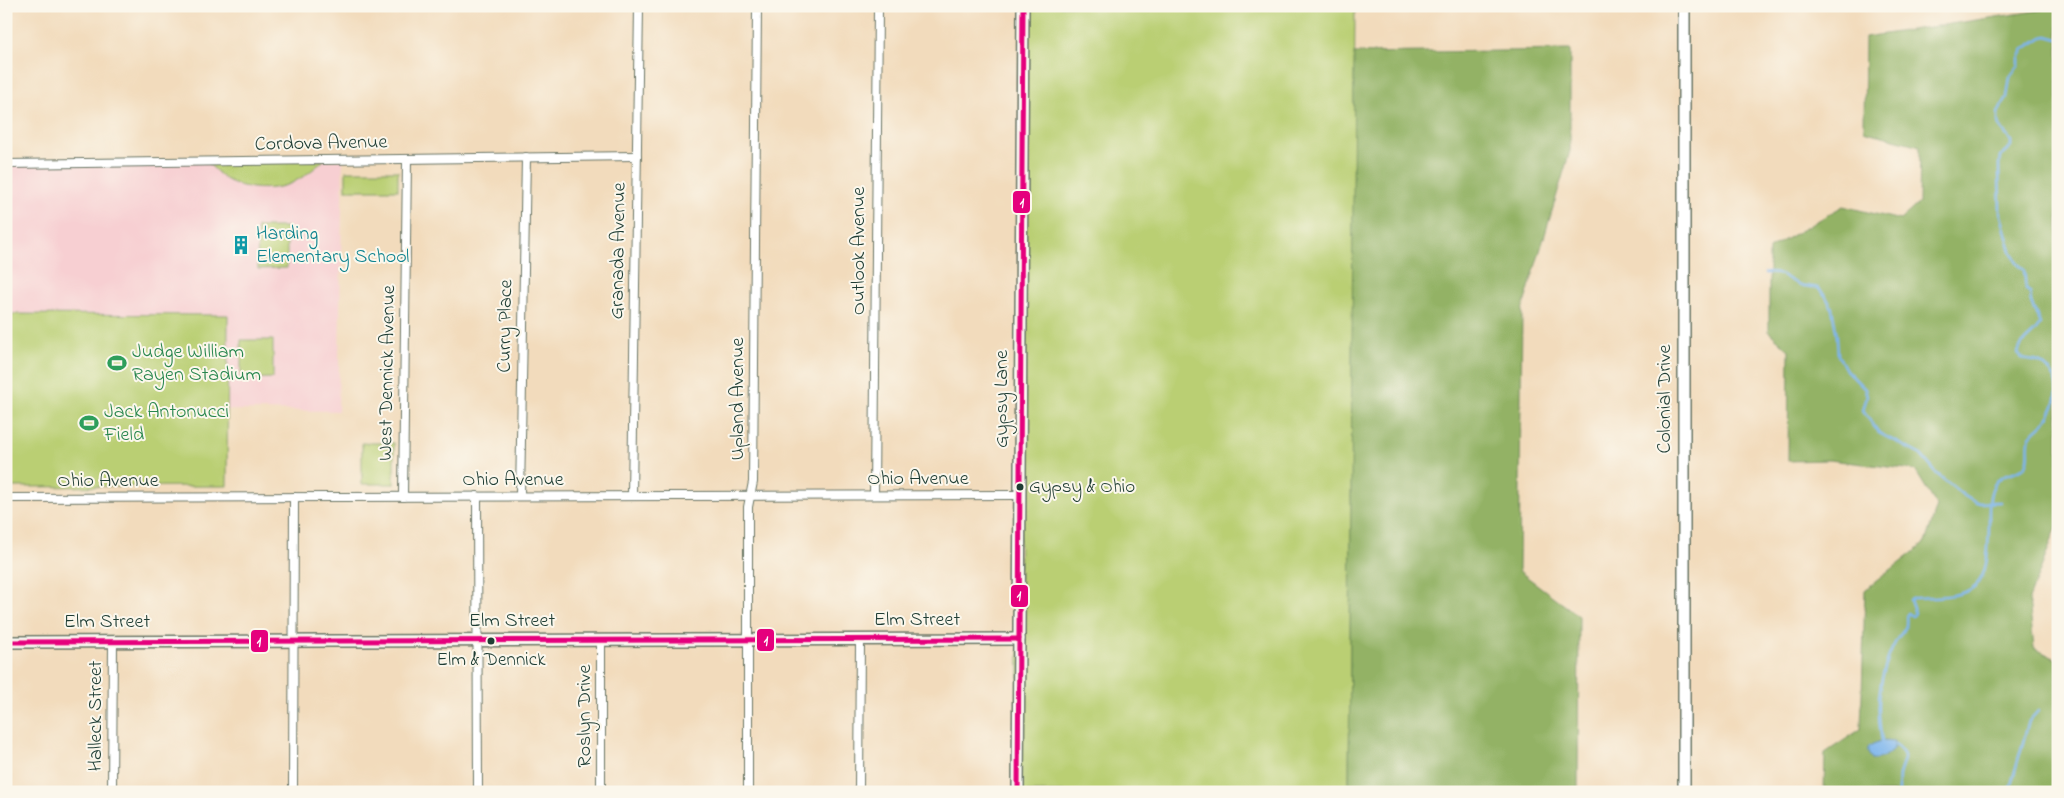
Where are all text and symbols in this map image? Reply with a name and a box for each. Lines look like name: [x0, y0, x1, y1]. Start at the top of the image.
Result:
street label: Cordova Avenue: [254, 128, 388, 160]
street label: Granada Avenue: [603, 182, 635, 320]
street label: Outlook Avenue: [845, 187, 874, 315]
line badge: 1: [1012, 190, 1031, 214]
text: 1: [1020, 193, 1025, 214]
place label: Harding Elementary School: [256, 220, 409, 272]
building icon: Harding Elementary School: [230, 234, 252, 256]
street label: Curry Place: [491, 279, 521, 373]
street label: West Dennick Avenue: [372, 285, 404, 461]
street label: Upland Avenue: [724, 337, 753, 460]
place label: Judge William Rayen Stadium: [132, 338, 261, 390]
street label: Colonial Drive: [1651, 345, 1680, 453]
street label: Gypsy Lane: [988, 350, 1017, 448]
sports icon: Judge William Rayen Stadium: [106, 352, 128, 374]
place label: Jack Antonucci Field: [103, 398, 229, 450]
sports icon: Jack Antonucci Field: [78, 412, 100, 434]
street label: Ohio Avenue: [867, 465, 969, 494]
street label: Ohio Avenue: [462, 466, 564, 495]
street label: Ohio Avenue: [57, 467, 159, 496]
place label: Gypsy & Ohio: [1029, 474, 1135, 502]
marker: Gypsy & Ohio: [1015, 482, 1025, 492]
line badge: 1: [1010, 584, 1029, 608]
text: 1: [1017, 586, 1022, 607]
street label: Elm Street: [874, 606, 960, 635]
street label: Elm Street: [469, 607, 555, 636]
street label: Elm Street: [64, 608, 150, 637]
line badge: 1: [756, 628, 775, 652]
line badge: 1: [250, 629, 269, 653]
text: 1: [764, 631, 769, 652]
text: 1: [257, 632, 262, 653]
marker: Elm & Dennick: [486, 636, 496, 646]
place label: Elm & Dennick: [436, 647, 546, 674]
street label: Halleck Street: [82, 660, 111, 772]
street label: Roslyn Drive: [571, 665, 600, 767]

